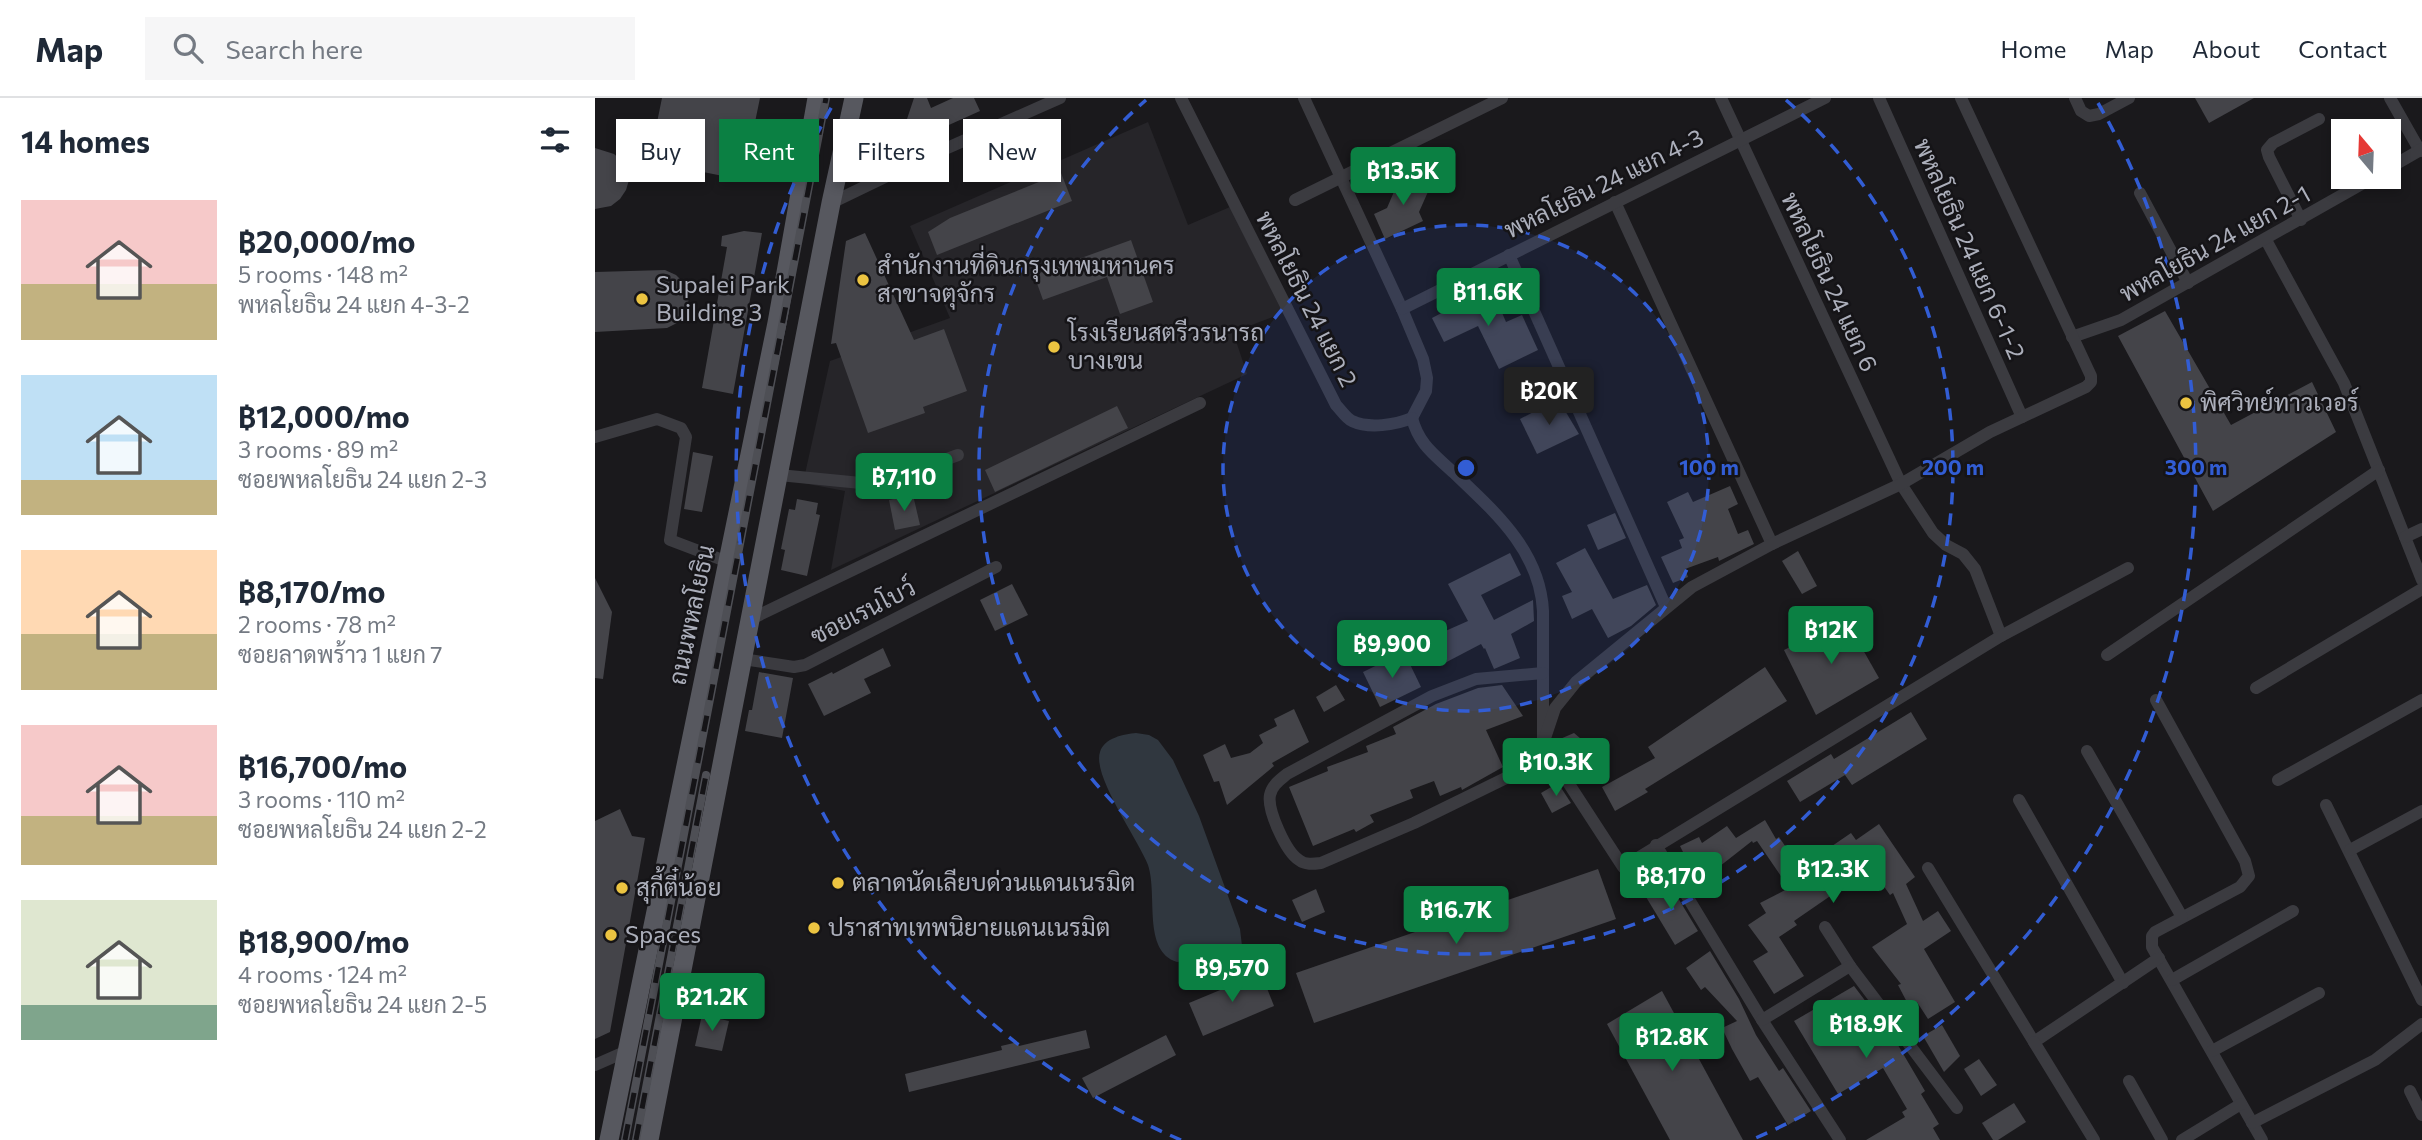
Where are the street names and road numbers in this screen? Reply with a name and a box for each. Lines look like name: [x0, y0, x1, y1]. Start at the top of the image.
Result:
street label: พหลโยธิน 24 แยก 4-3: [1499, 122, 1708, 244]
street label: พหลโยธิน 24 แยก 6-1-2: [1909, 134, 2032, 363]
street label: พหลโยธิน 24 แยก 2-1: [2114, 178, 2315, 307]
street label: พหลโยธิน 24 แยก 6: [1776, 187, 1885, 376]
street label: พหลโยธิน 24 แยก 2: [1251, 206, 1364, 391]
street label: ถนนพหลโยธิน: [662, 542, 719, 687]
street label: ซอยเรนโบว์: [805, 572, 920, 649]

